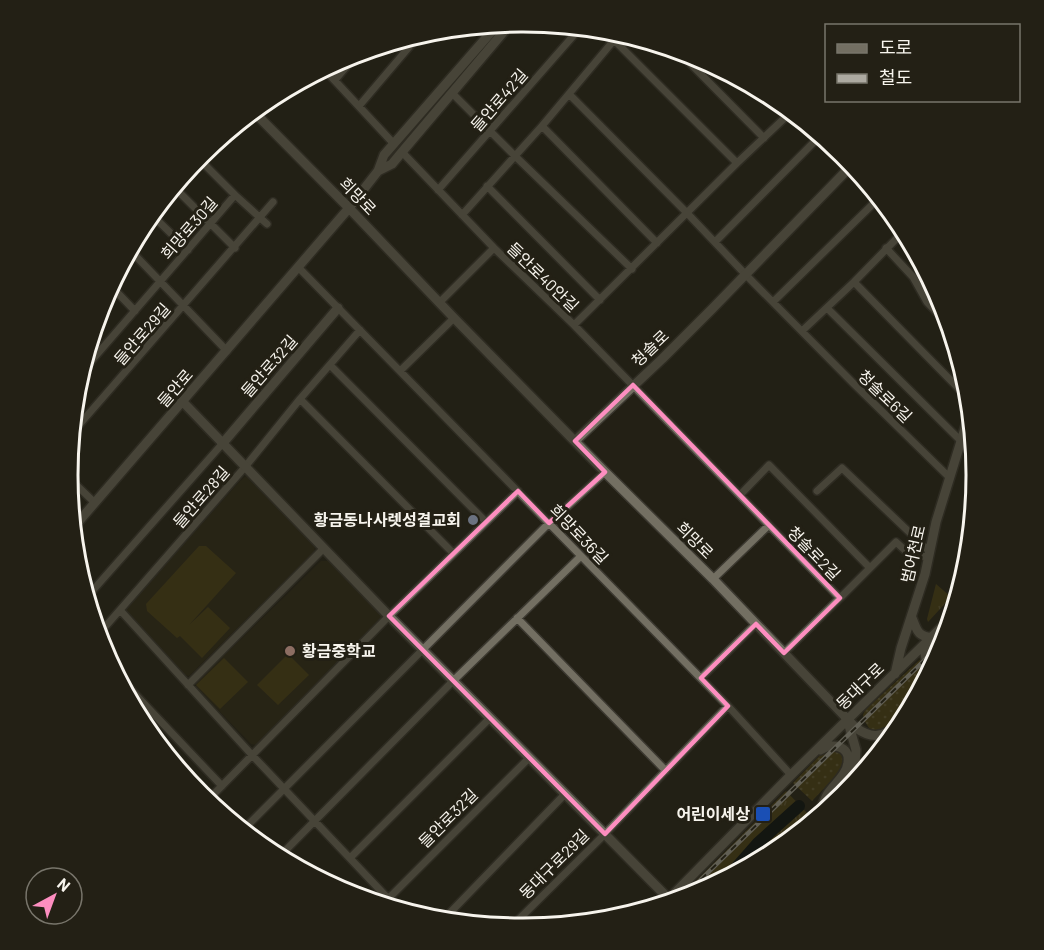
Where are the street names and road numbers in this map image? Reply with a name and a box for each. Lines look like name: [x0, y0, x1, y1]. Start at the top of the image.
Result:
street label: 들안로42길: [466, 65, 531, 135]
street label: 희망로: [336, 173, 381, 218]
street label: 희망로30길: [156, 193, 221, 263]
street label: 들안로40안길: [504, 238, 583, 315]
street label: 들안로29길: [110, 299, 174, 369]
street label: 청솔로: [627, 325, 672, 370]
street label: 들안로32길: [237, 331, 301, 400]
street label: 들안로: [153, 365, 196, 411]
street label: 청솔로6길: [855, 365, 916, 426]
street label: 들안로28길: [169, 462, 233, 532]
street label: 희망로36길: [546, 500, 612, 567]
street label: 희망로: [673, 517, 718, 562]
street label: 청솔로2길: [784, 522, 845, 584]
street label: 범어천로: [897, 523, 928, 585]
street label: 동대구로: [832, 658, 888, 713]
street label: 들안로32길: [414, 784, 481, 851]
street label: 동대구로29길: [515, 825, 592, 902]

